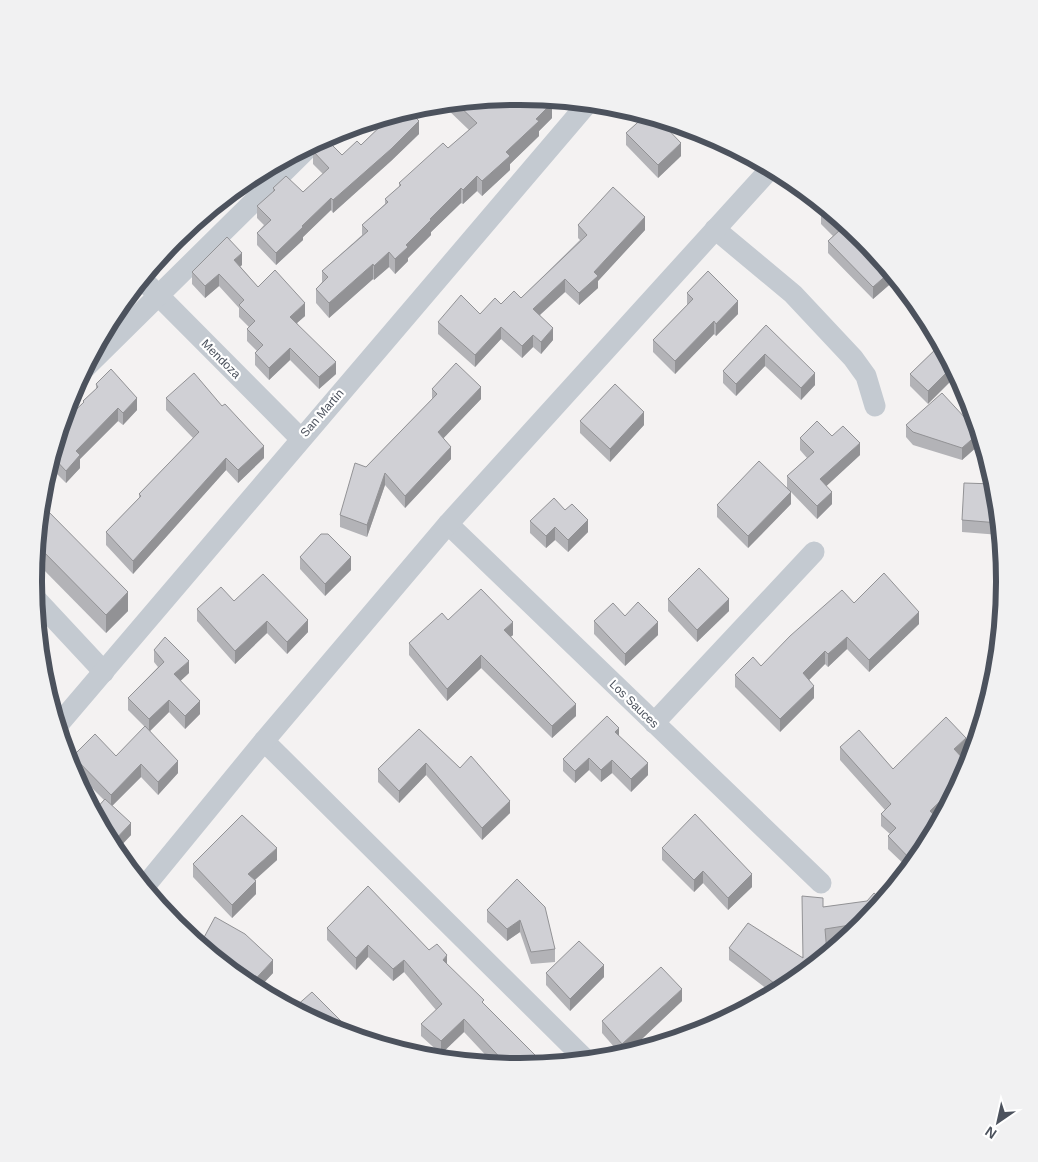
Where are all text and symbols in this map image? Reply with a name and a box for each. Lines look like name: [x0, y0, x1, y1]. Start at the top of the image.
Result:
street label: Mendoza: [199, 337, 244, 382]
street label: San Martín: [297, 386, 347, 440]
street label: Los Sauces: [607, 677, 661, 731]
north arrow: [973, 1097, 1023, 1147]
text: N: [982, 1123, 999, 1142]

